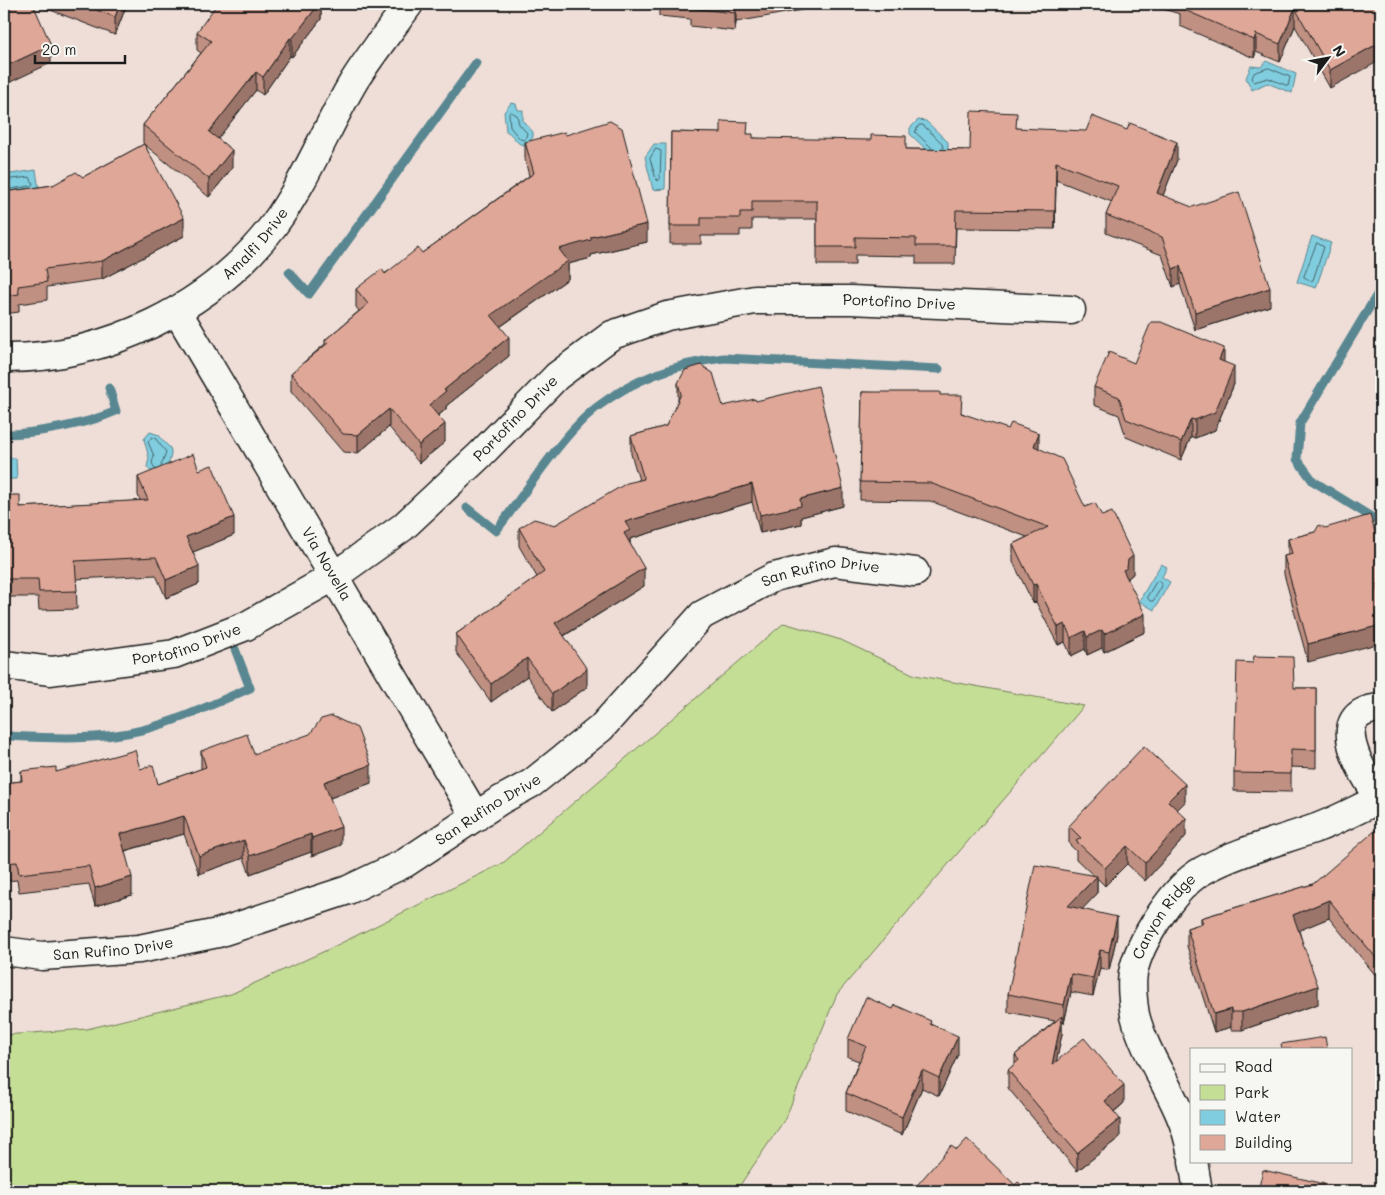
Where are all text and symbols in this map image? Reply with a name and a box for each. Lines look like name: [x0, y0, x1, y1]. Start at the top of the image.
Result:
scale bar: [35, 32, 125, 64]
north arrow: [1302, 32, 1352, 82]
text: 20 m: [42, 39, 76, 59]
text: N: [1329, 41, 1350, 60]
street label: Amalfi Drive: [217, 203, 292, 284]
street label: Portofino Drive: [843, 289, 956, 314]
street label: Portofino Drive: [468, 370, 562, 465]
street label: Via Novella: [298, 523, 357, 604]
street label: San Rufino Drive: [757, 551, 881, 591]
street label: Portofino Drive: [131, 618, 244, 669]
street label: San Rufino Drive: [431, 769, 545, 849]
street label: Canyon Ridge: [1127, 868, 1199, 962]
street label: San Rufino Drive: [52, 931, 175, 964]
legend: [1190, 1048, 1352, 1162]
text: Road: [1235, 1056, 1272, 1076]
text: Park: [1235, 1082, 1269, 1102]
text: Water: [1235, 1106, 1281, 1126]
text: Building: [1235, 1132, 1292, 1152]

